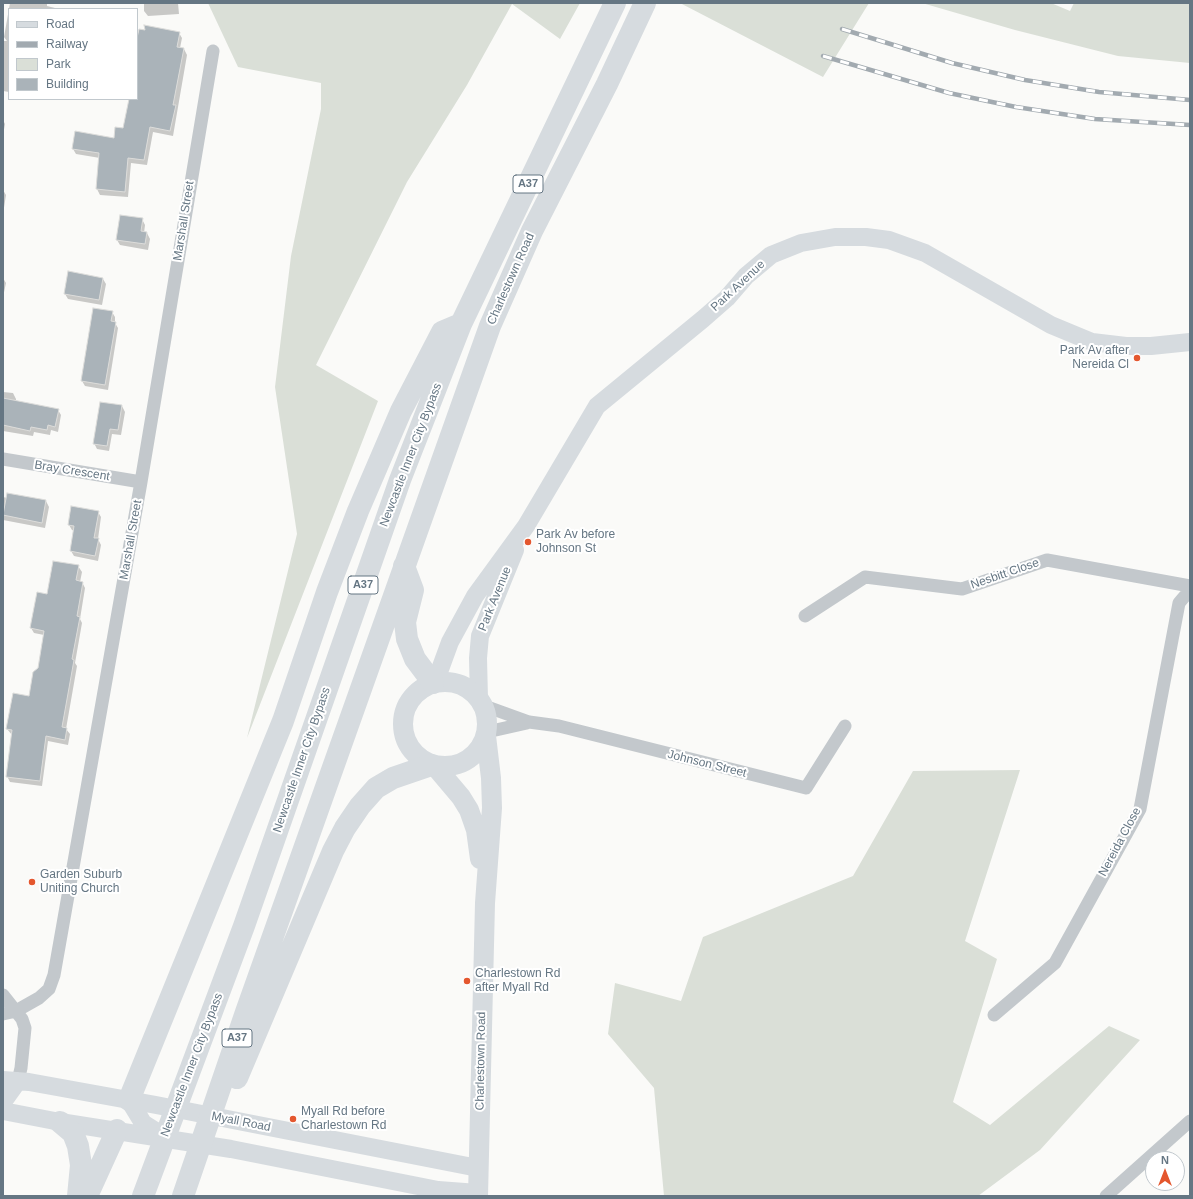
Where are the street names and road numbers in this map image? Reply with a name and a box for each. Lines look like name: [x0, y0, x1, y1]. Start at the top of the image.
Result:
road number: A37: [513, 175, 543, 193]
street label: Marshall Street: [171, 180, 197, 262]
street label: Charlestown Road: [484, 231, 538, 327]
street label: Park Avenue: [708, 257, 768, 315]
street label: Newcastle Inner City Bypass: [377, 381, 445, 529]
street label: Bray Crescent: [33, 458, 111, 484]
street label: Marshall Street: [117, 499, 145, 581]
street label: Nesbitt Close: [969, 556, 1041, 592]
street label: Park Avenue: [475, 565, 515, 633]
road number: A37: [348, 576, 378, 594]
street label: Newcastle Inner City Bypass: [270, 685, 334, 835]
street label: Johnson Street: [666, 747, 748, 781]
street label: Nereida Close: [1096, 805, 1144, 879]
street label: Newcastle Inner City Bypass: [158, 991, 226, 1139]
street label: Charlestown Road: [473, 1012, 489, 1110]
road number: A37: [222, 1029, 252, 1047]
street label: Myall Road: [210, 1109, 272, 1135]

